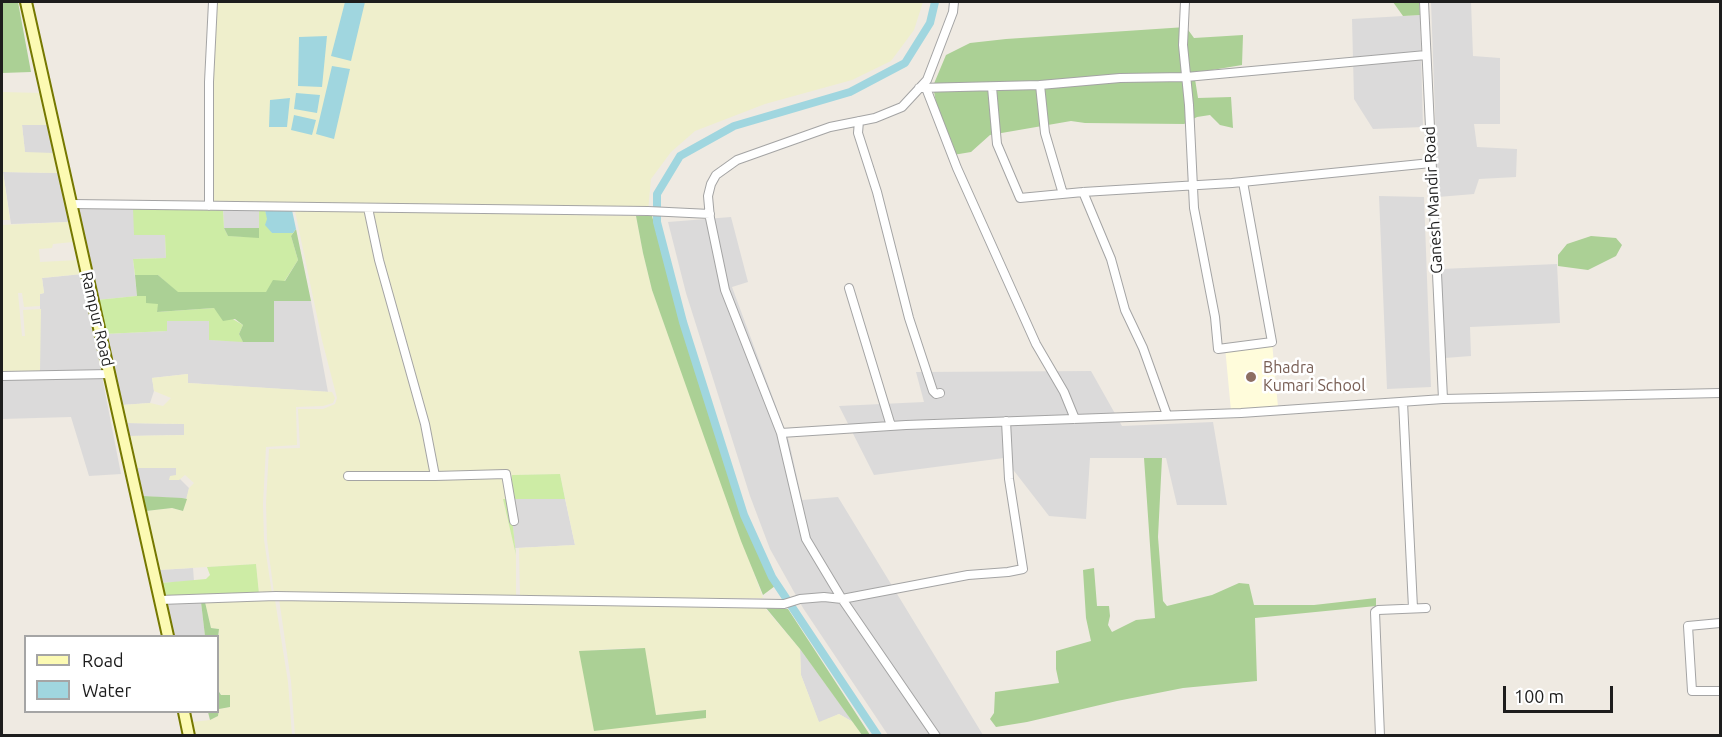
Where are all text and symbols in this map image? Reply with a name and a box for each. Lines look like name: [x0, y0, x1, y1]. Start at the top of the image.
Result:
street label: Ganesh Mandir Road: [1420, 126, 1446, 274]
street label: Rampur Road: [77, 270, 117, 368]
place label: Bhadra Kumari School: [1263, 358, 1365, 396]
marker: Bhadra Kumari School: [1244, 370, 1258, 384]
legend: [24, 635, 219, 713]
text: Road: [82, 650, 124, 670]
scale bar: [1506, 674, 1616, 712]
text: Water: [82, 680, 131, 700]
text: 100 m: [1514, 686, 1564, 706]

